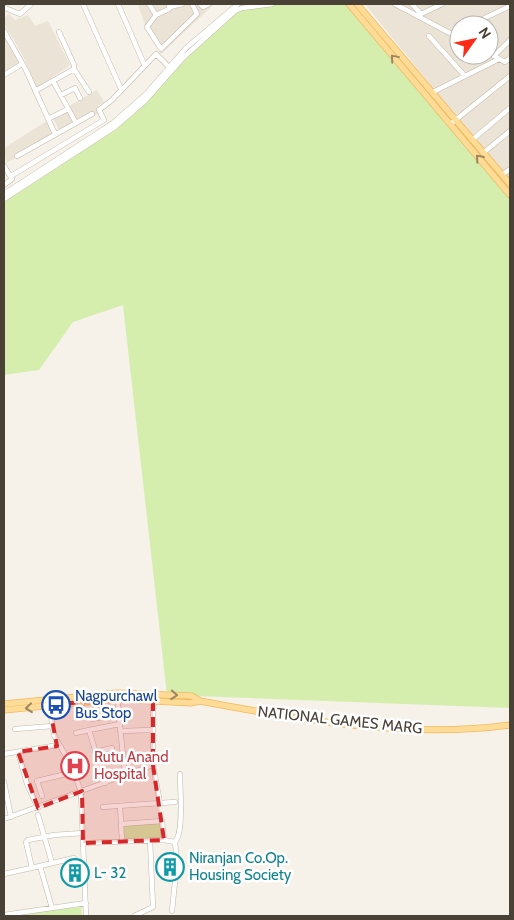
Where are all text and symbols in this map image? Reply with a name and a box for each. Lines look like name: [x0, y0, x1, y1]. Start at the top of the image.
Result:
north arrow: [449, 15, 499, 65]
text: N: [475, 24, 495, 42]
one-way arrow: [391, 54, 400, 63]
one-way arrow: [475, 155, 484, 164]
place label: Nagpurchawl Bus Stop: [75, 687, 158, 722]
one-way arrow: [171, 689, 179, 700]
bus stop icon: Nagpurchawl Bus Stop: [41, 690, 71, 720]
one-way arrow: [25, 702, 33, 713]
street label: NATIONAL GAMES MARG: [257, 702, 423, 738]
place label: Rutu Anand Hospital: [94, 748, 169, 783]
hospital icon: Rutu Anand Hospital: [60, 751, 90, 781]
place label: Niranjan Co.Op. Housing Society: [189, 849, 292, 884]
building icon: Niranjan Co.Op. Housing Society: [155, 852, 185, 882]
building icon: L- 32: [60, 858, 90, 888]
place label: L- 32: [94, 864, 126, 882]

